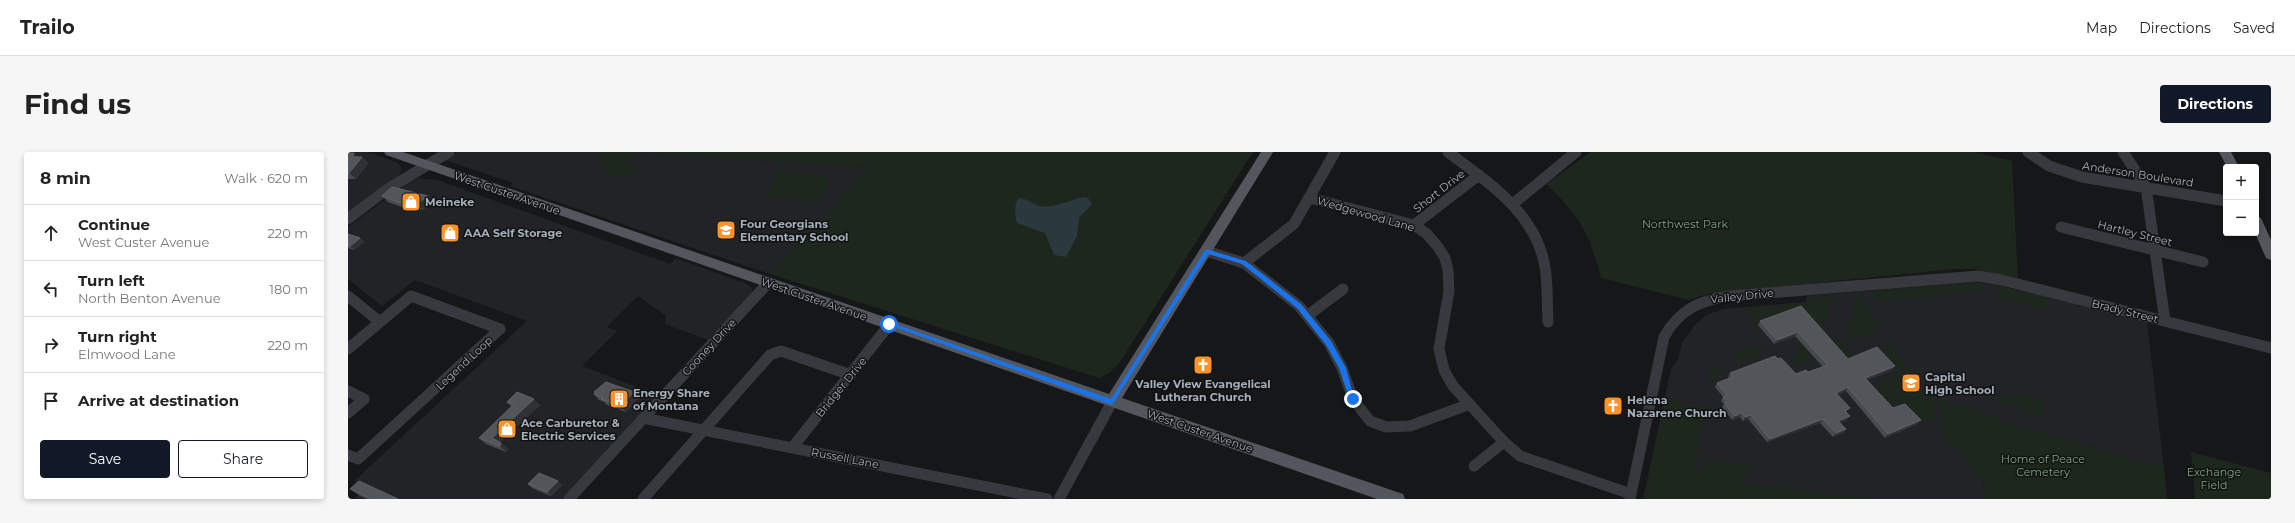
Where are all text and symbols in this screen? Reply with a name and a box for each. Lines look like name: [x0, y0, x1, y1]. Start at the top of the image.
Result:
text: Trailo: [20, 16, 75, 39]
text: Map: [2086, 19, 2117, 37]
text: Directions: [2139, 19, 2211, 37]
text: Saved: [2233, 19, 2275, 37]
button: Directions: [2160, 85, 2271, 123]
text: Find us: [24, 87, 131, 121]
street label: Anderson Boulevard: [2081, 158, 2195, 190]
map controls: [2223, 164, 2259, 236]
button: +: [2223, 164, 2259, 200]
street label: Short Drive: [1410, 166, 1468, 216]
text: 8 min: [40, 168, 91, 188]
street label: West Custer Avenue: [452, 168, 562, 218]
text: Walk · 620 m: [224, 170, 308, 186]
shop icon: Meineke: [400, 191, 422, 213]
street label: Wedgewood Lane: [1316, 193, 1417, 235]
place label: Meineke: [425, 195, 474, 209]
button: −: [2223, 200, 2259, 236]
text: Continue: [78, 215, 150, 234]
place label: Four Georgians Elementary School: [740, 217, 848, 244]
park label: Northwest Park: [1642, 217, 1729, 231]
street label: Hartley Street: [2096, 217, 2174, 249]
school or university icon: Four Georgians Elementary School: [715, 219, 737, 241]
icon: ahead: [40, 222, 62, 244]
shop icon: AAA Self Storage: [439, 222, 461, 244]
text: 220 m: [267, 225, 308, 241]
place label: AAA Self Storage: [463, 226, 562, 240]
text: West Custer Avenue: [78, 234, 209, 250]
text: Turn left: [78, 271, 145, 290]
street label: West Custer Avenue: [759, 274, 869, 324]
icon: left: [40, 278, 62, 300]
text: 180 m: [269, 281, 308, 297]
street label: Valley Drive: [1710, 286, 1775, 306]
text: North Benton Avenue: [78, 290, 220, 306]
street label: Brady Street: [2090, 296, 2160, 326]
street label: Cooney Drive: [679, 315, 739, 378]
route start: [880, 315, 898, 333]
text: Turn right: [78, 327, 157, 346]
street label: Legend Loop: [433, 333, 495, 393]
icon: right: [40, 334, 62, 356]
text: 220 m: [267, 337, 308, 353]
text: Elmwood Lane: [78, 346, 176, 362]
street label: Bridger Drive: [812, 354, 870, 420]
church icon: Valley View Evangelical Lutheran Church: [1192, 354, 1214, 376]
place label: Capital High School: [1925, 370, 1994, 397]
school or university icon: Capital High School: [1900, 372, 1922, 394]
place label: Valley View Evangelical Lutheran Church: [1134, 377, 1271, 404]
place label: Energy Share of Montana: [633, 386, 710, 413]
building icon: Energy Share of Montana: [608, 388, 630, 410]
icon: arrive: [40, 390, 62, 412]
route end: [1344, 390, 1362, 408]
text: Arrive at destination: [78, 391, 239, 410]
place label: Helena Nazarene Church: [1627, 393, 1727, 420]
church icon: Helena Nazarene Church: [1602, 395, 1624, 417]
street label: West Custer Avenue: [1145, 406, 1255, 456]
place label: Ace Carburetor & Electric Services: [520, 416, 620, 443]
shop icon: Ace Carburetor & Electric Services: [496, 418, 518, 440]
button: Save: [40, 440, 170, 478]
button: Share: [178, 440, 308, 478]
street label: Russell Lane: [810, 445, 880, 471]
park label: Home of Peace Cemetery: [2001, 452, 2085, 479]
park label: Exchange Field: [2187, 465, 2242, 492]

